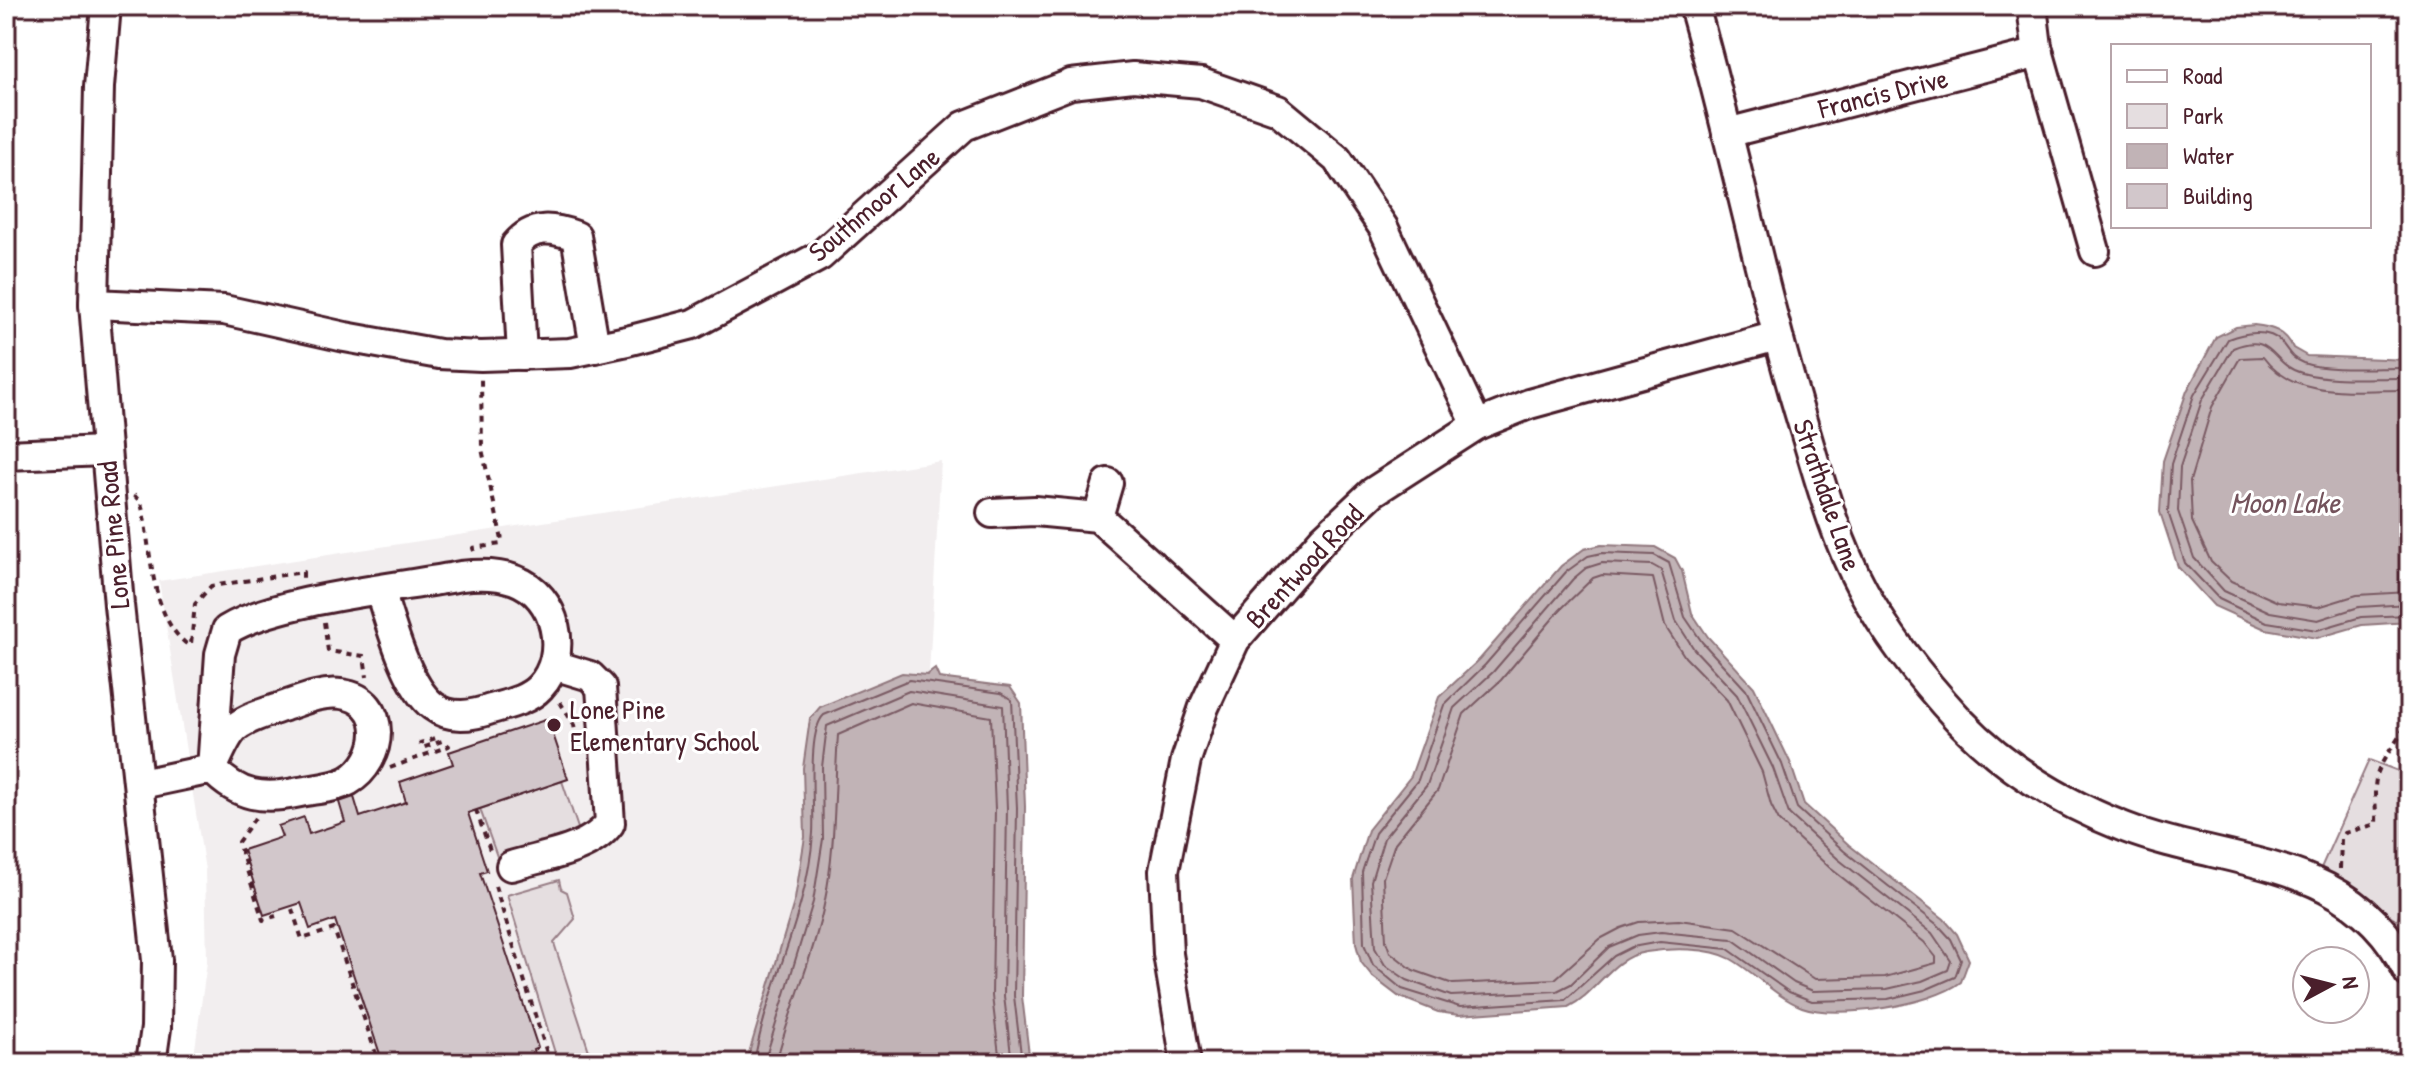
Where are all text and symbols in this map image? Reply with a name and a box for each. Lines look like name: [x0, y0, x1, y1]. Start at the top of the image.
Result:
legend: [2111, 44, 2371, 228]
street label: Francis Drive: [1813, 59, 1952, 128]
text: Road: [2183, 59, 2222, 91]
text: Park: [2183, 99, 2223, 131]
street label: Southmoor Lane: [800, 138, 948, 270]
text: Water: [2183, 139, 2234, 171]
text: Building: [2183, 179, 2253, 211]
street label: Strathdale Lane: [1784, 414, 1872, 576]
street label: Lone Pine Road: [88, 460, 138, 610]
water label: Moon Lake: [2230, 482, 2341, 522]
street label: Brentwood Road: [1236, 496, 1372, 636]
place label: Lone Pine Elementary School: [570, 690, 760, 760]
marker: Lone Pine Elementary School: [545, 716, 563, 734]
north arrow: [2291, 945, 2371, 1025]
text: N: [2335, 975, 2366, 990]

